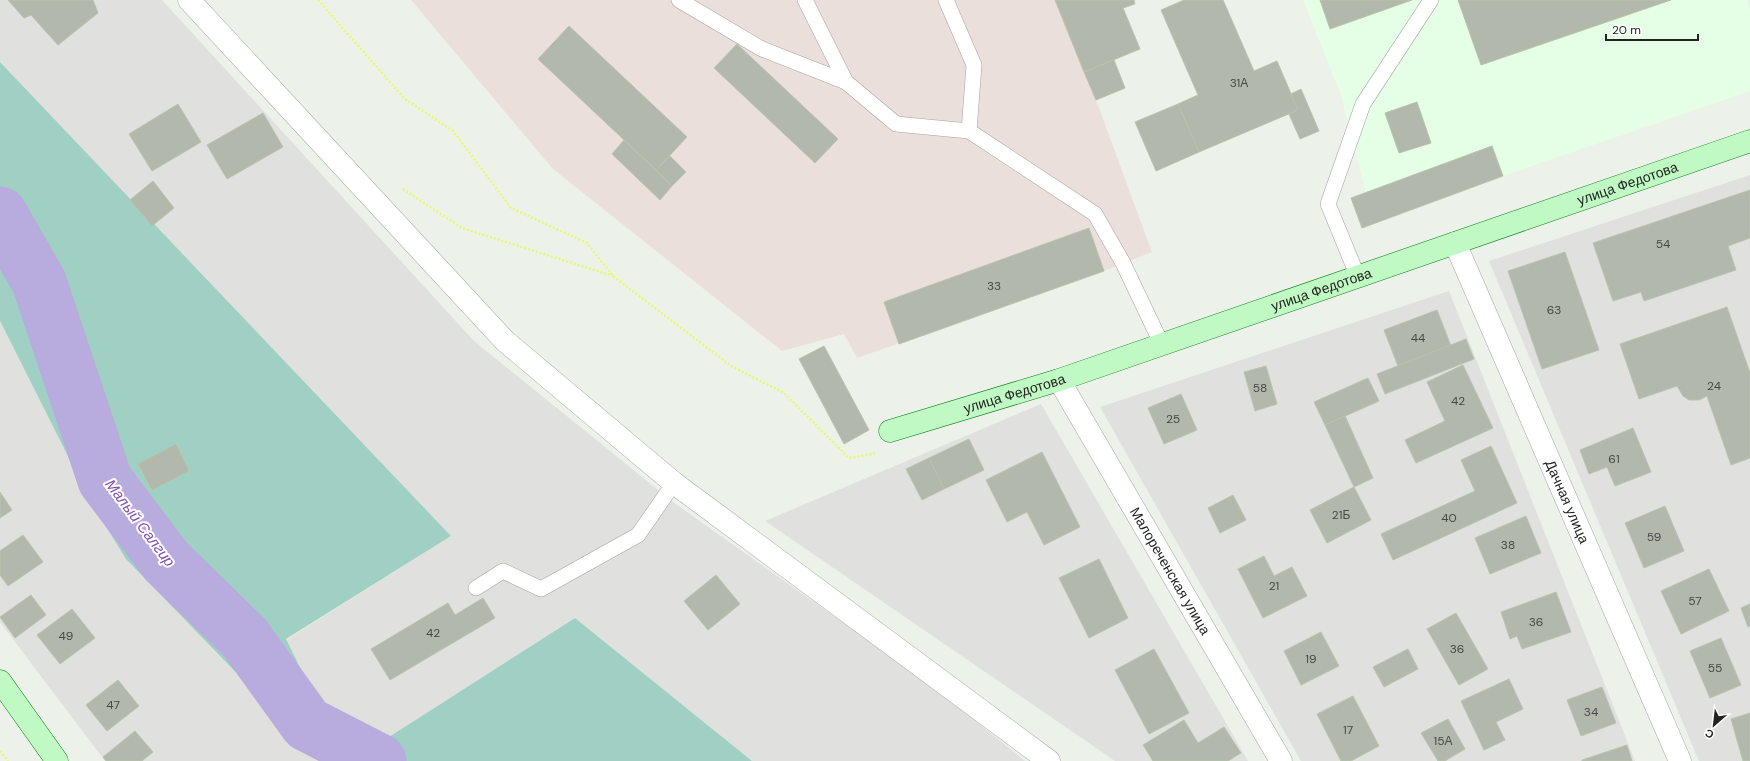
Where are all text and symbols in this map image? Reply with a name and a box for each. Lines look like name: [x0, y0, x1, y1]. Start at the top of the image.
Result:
scale bar: [1606, 16, 1698, 42]
text: 20 m: [1612, 22, 1641, 38]
house number: 31А: [1230, 75, 1248, 91]
street label: улица Федотова: [1575, 158, 1680, 209]
house number: 54: [1656, 236, 1670, 252]
street label: улица Федотова: [1269, 264, 1374, 315]
house number: 33: [987, 278, 1001, 294]
house number: 63: [1547, 302, 1561, 318]
house number: 44: [1411, 330, 1425, 346]
street label: улица Федотова: [961, 369, 1068, 417]
house number: 24: [1707, 378, 1721, 394]
house number: 58: [1253, 380, 1267, 396]
house number: 42: [1451, 393, 1465, 409]
house number: 25: [1166, 411, 1180, 427]
house number: 61: [1608, 451, 1620, 467]
street label: Дачная улица: [1541, 457, 1594, 547]
water label: Малый Салгир: [101, 475, 179, 571]
street label: Малореченская улица: [1126, 504, 1215, 638]
house number: 21Б: [1332, 507, 1350, 523]
house number: 40: [1441, 510, 1457, 526]
house number: 59: [1647, 529, 1661, 545]
house number: 38: [1501, 537, 1515, 553]
house number: 21: [1269, 578, 1279, 594]
house number: 57: [1688, 593, 1702, 609]
house number: 36: [1529, 614, 1543, 630]
house number: 42: [426, 625, 440, 641]
house number: 49: [59, 628, 73, 644]
house number: 36: [1450, 641, 1464, 657]
house number: 19: [1305, 651, 1317, 667]
house number: 55: [1708, 660, 1722, 676]
house number: 47: [106, 697, 120, 713]
house number: 34: [1584, 704, 1598, 720]
north arrow: [1694, 705, 1734, 745]
house number: 17: [1343, 722, 1353, 738]
text: С: [1702, 726, 1716, 742]
house number: 15А: [1433, 733, 1453, 749]

